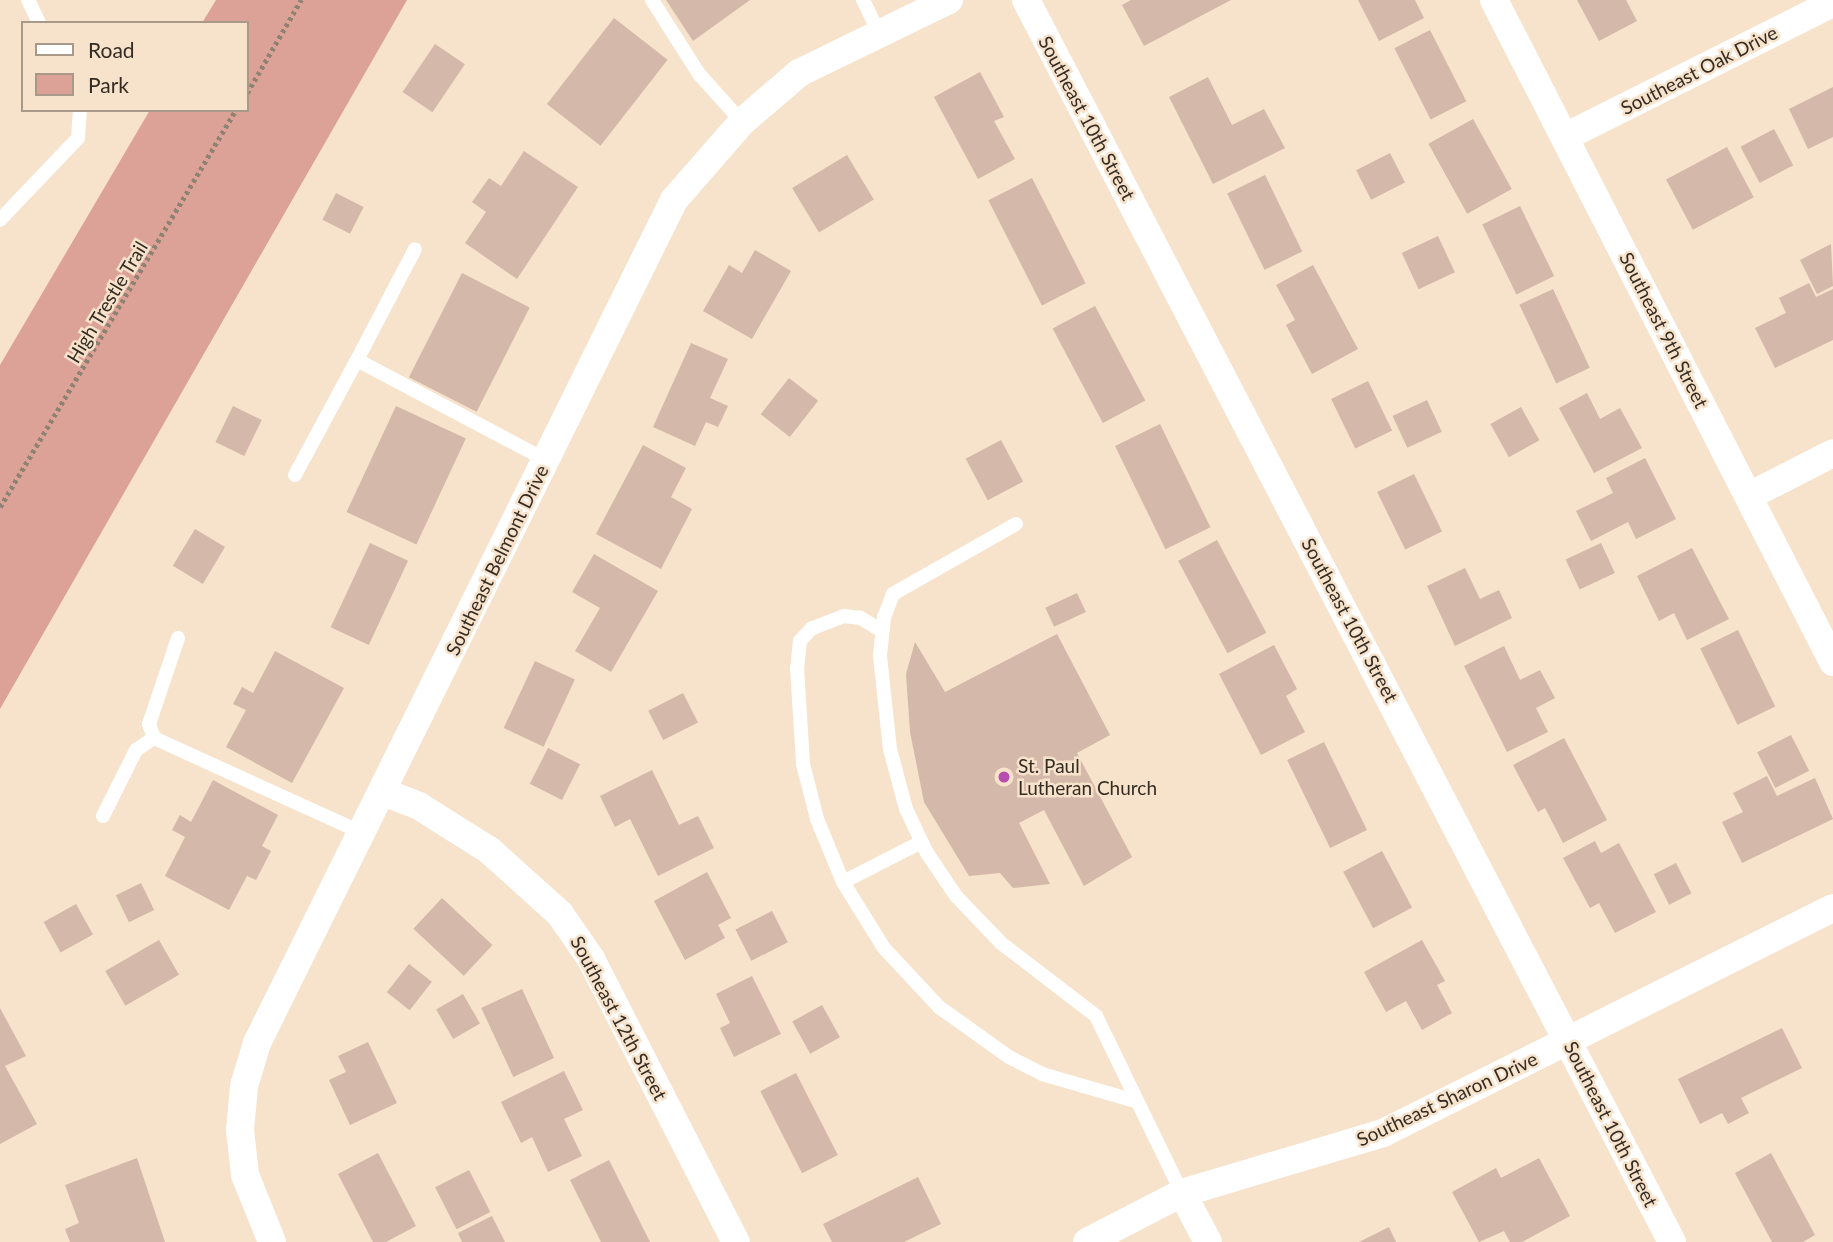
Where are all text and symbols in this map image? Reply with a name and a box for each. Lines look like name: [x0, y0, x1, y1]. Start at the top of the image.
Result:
legend: [21, 21, 248, 112]
street label: Southeast Oak Drive: [1617, 21, 1781, 119]
street label: Southeast 10th Street: [1034, 32, 1140, 204]
text: Road: [88, 37, 135, 62]
text: Park: [88, 72, 129, 97]
street label: High Trestle Trail: [61, 237, 153, 367]
street label: Southeast 9th Street: [1615, 248, 1713, 412]
street label: Southeast Belmont Drive: [441, 461, 553, 659]
street label: Southeast 10th Street: [1297, 534, 1403, 706]
place label: St. Paul Lutheran Church: [1018, 755, 1157, 799]
marker: St. Paul Lutheran Church: [996, 769, 1012, 785]
street label: Southeast 12th Street: [566, 932, 672, 1104]
street label: Southeast 10th Street: [1559, 1037, 1663, 1211]
street label: Southeast Sharon Drive: [1353, 1047, 1541, 1151]

